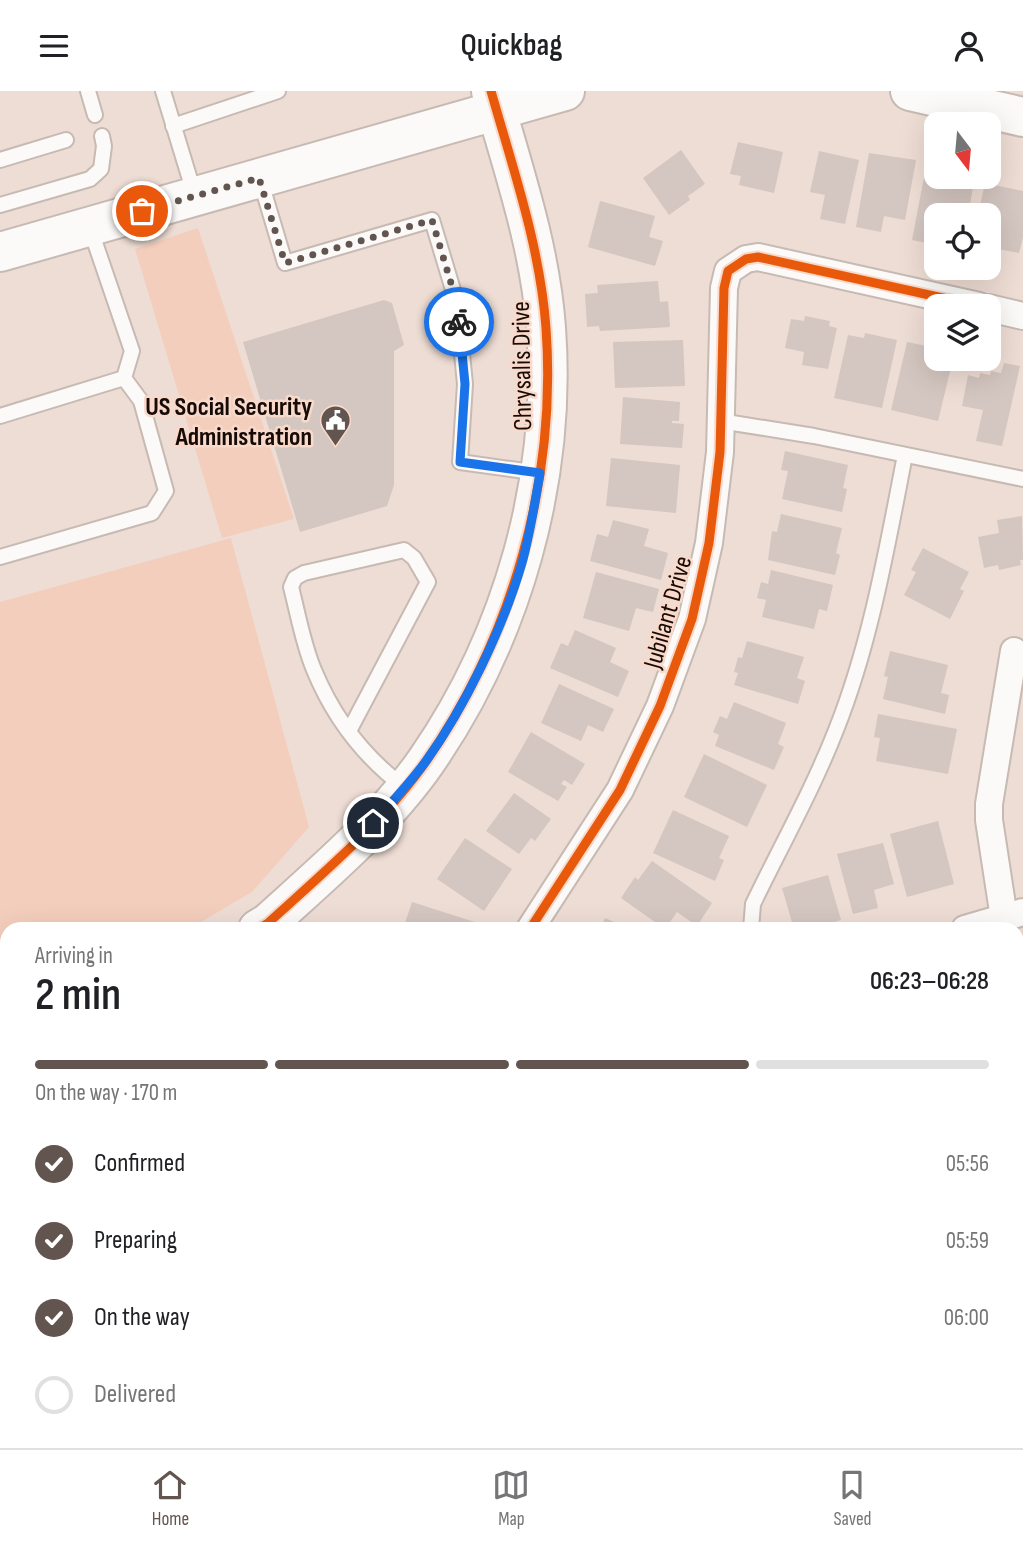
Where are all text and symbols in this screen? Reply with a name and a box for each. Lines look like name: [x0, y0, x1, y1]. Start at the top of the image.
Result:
text: Quickbag: [460, 26, 563, 65]
icon: menu: [35, 27, 73, 65]
icon: person: [950, 27, 988, 65]
north arrow: [924, 112, 1001, 189]
map controls: [924, 112, 1001, 371]
pin: [112, 181, 172, 241]
icon: bag: [123, 192, 161, 230]
button: locate: [924, 203, 1001, 280]
courier: [424, 287, 494, 357]
button: layers: [924, 294, 1001, 371]
street label: Chrysalis Drive: [506, 301, 539, 431]
icon: bike: [440, 303, 478, 341]
place label: US Social Security Administration: [145, 392, 312, 453]
public building icon: US Social Security Administration: [318, 404, 352, 448]
street label: Jubilant Drive: [637, 553, 699, 673]
pin: [343, 793, 403, 853]
icon: home: [354, 804, 392, 842]
text: Arriving in: [35, 942, 113, 970]
text: 06:23–06:28: [870, 966, 989, 997]
text: 2 min: [35, 968, 121, 1023]
text: On the way · 170 m: [35, 1079, 177, 1107]
icon: check: [35, 1145, 73, 1183]
text: Confirmed: [94, 1148, 185, 1179]
text: 05:56: [946, 1150, 989, 1178]
icon: check: [35, 1222, 73, 1260]
text: Preparing: [94, 1225, 177, 1256]
text: 05:59: [946, 1227, 989, 1255]
icon: check: [35, 1299, 73, 1337]
text: On the way: [94, 1302, 190, 1333]
text: 06:00: [944, 1304, 989, 1332]
text: Delivered: [94, 1379, 176, 1410]
tab: Home: [151, 1466, 189, 1531]
tab: Map: [492, 1466, 530, 1531]
tab: Saved: [833, 1466, 872, 1531]

